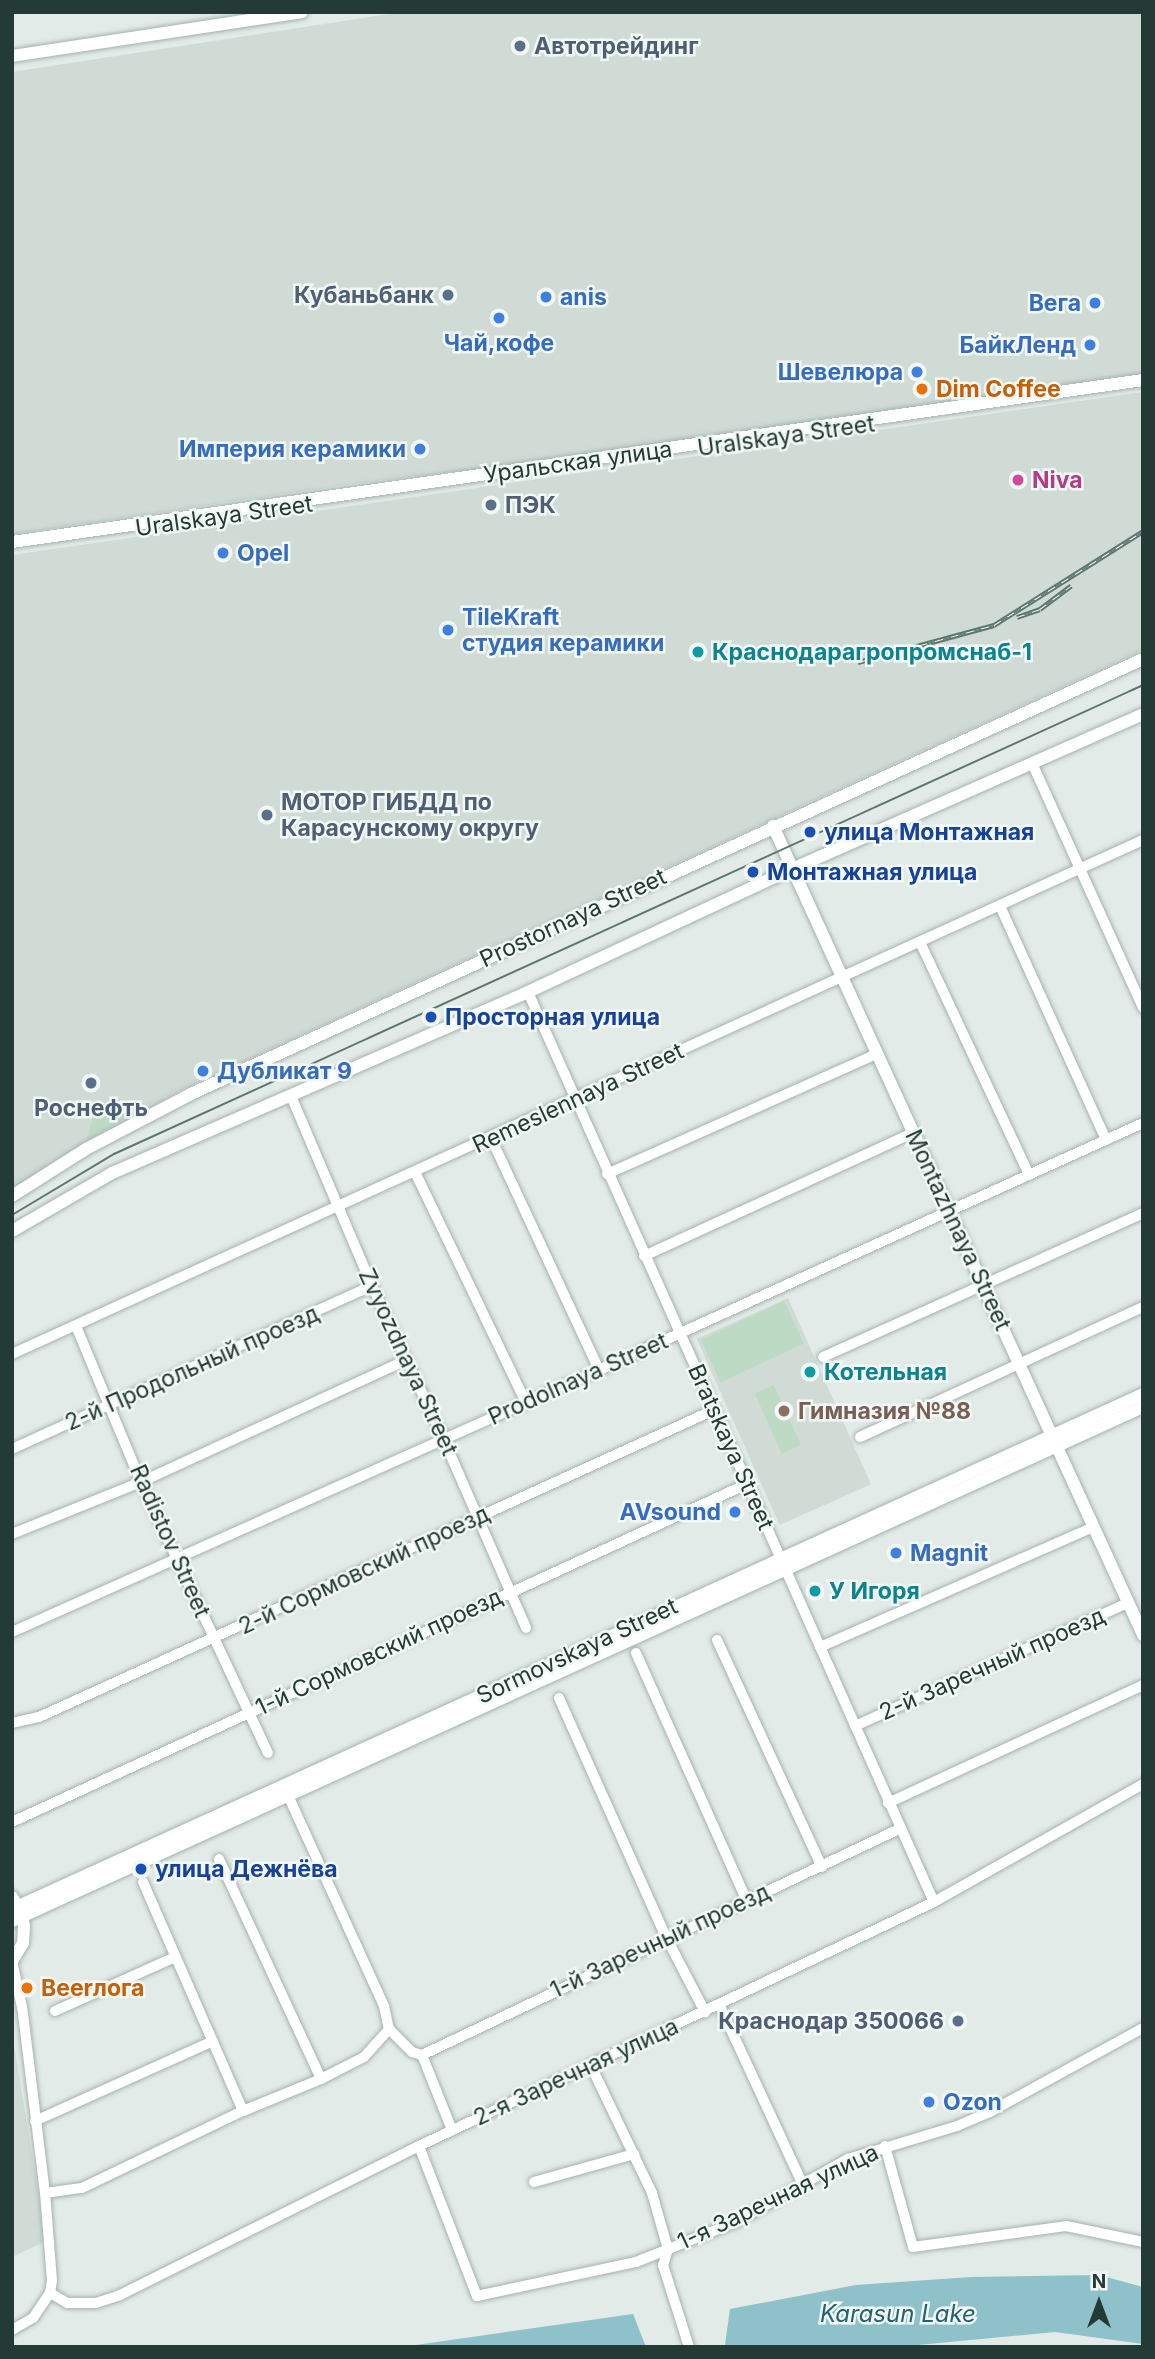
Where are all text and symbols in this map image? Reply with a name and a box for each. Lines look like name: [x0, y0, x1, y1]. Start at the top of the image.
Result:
place label: Автотрейдинг: [534, 32, 699, 60]
marker: Автотрейдинг: [512, 38, 528, 54]
place label: Кубаньбанк: [294, 281, 434, 309]
place label: anis: [560, 283, 607, 311]
marker: Кубаньбанк: [440, 287, 456, 303]
marker: anis: [538, 289, 554, 305]
place label: Вега: [1029, 289, 1081, 317]
marker: Вега: [1087, 295, 1103, 311]
marker: Чай,кофе: [491, 310, 507, 326]
place label: Чай,кофе: [444, 329, 554, 357]
place label: БайкЛенд: [959, 331, 1076, 359]
marker: БайкЛенд: [1082, 337, 1098, 353]
place label: Шевелюра: [778, 358, 903, 386]
marker: Шевелюра: [909, 364, 925, 380]
place label: Dim Coffee: [936, 375, 1061, 403]
marker: Dim Coffee: [914, 381, 930, 397]
street label: Uralskaya Street: [696, 410, 876, 462]
place label: Империя керамики: [179, 435, 406, 463]
street label: Уральская улица: [482, 435, 674, 489]
marker: Империя керамики: [412, 441, 428, 457]
place label: Niva: [1032, 466, 1083, 494]
marker: Niva: [1010, 472, 1026, 488]
street label: Uralskaya Street: [134, 490, 314, 542]
place label: ПЭК: [505, 491, 556, 519]
marker: ПЭК: [483, 497, 499, 513]
place label: Opel: [237, 539, 289, 567]
marker: Opel: [215, 545, 231, 561]
place label: TileKraft студия керамики: [462, 603, 664, 657]
marker: TileKraft студия керамики: [440, 622, 456, 638]
place label: Краснодарагропромснаб-1: [712, 638, 1032, 666]
marker: Краснодарагропромснаб-1: [690, 644, 706, 660]
place label: МОТОР ГИБДД по Карасунскому округу: [281, 788, 539, 842]
marker: МОТОР ГИБДД по Карасунскому округу: [259, 807, 275, 823]
place label: улица Монтажная: [824, 818, 1034, 846]
marker: улица Монтажная: [802, 824, 818, 840]
place label: Монтажная улица: [767, 858, 977, 886]
street label: Prostornaya Street: [476, 863, 670, 973]
marker: Монтажная улица: [745, 864, 761, 880]
place label: Просторная улица: [445, 1003, 660, 1031]
marker: Просторная улица: [423, 1009, 439, 1025]
street label: Remeslennaya Street: [468, 1037, 688, 1159]
place label: Дубликат 9: [217, 1057, 352, 1085]
marker: Дубликат 9: [195, 1063, 211, 1079]
marker: Роснефть: [83, 1075, 99, 1091]
place label: Роснефть: [34, 1094, 148, 1122]
street label: Montazhnaya Street: [899, 1125, 1017, 1335]
street label: Zvyozdnaya Street: [353, 1264, 463, 1460]
street label: 2-й Продольный проезд: [61, 1299, 323, 1437]
street label: Prodolnaya Street: [484, 1327, 672, 1431]
place label: Котельная: [824, 1358, 947, 1386]
street label: Bratskaya Street: [682, 1360, 780, 1534]
marker: Котельная: [802, 1364, 818, 1380]
place label: Гимназия №88: [798, 1397, 971, 1425]
marker: Гимназия №88: [776, 1403, 792, 1419]
street label: Radistov Street: [124, 1460, 216, 1622]
place label: AVsound: [619, 1498, 721, 1526]
street label: 2-й Сормовский проезд: [234, 1500, 494, 1640]
marker: AVsound: [727, 1504, 743, 1520]
place label: Magnit: [910, 1539, 988, 1567]
marker: Magnit: [888, 1545, 904, 1561]
place label: У Игоря: [829, 1577, 920, 1605]
street label: 1-й Сормовский проезд: [251, 1583, 507, 1721]
marker: У Игоря: [807, 1583, 823, 1599]
street label: Sormovskaya Street: [472, 1592, 682, 1710]
street label: 2-й Заречный проезд: [875, 1602, 1109, 1726]
place label: улица Дежнёва: [155, 1855, 338, 1883]
marker: улица Дежнёва: [133, 1861, 149, 1877]
street label: 1-й Заречный проезд: [546, 1878, 774, 2004]
place label: Beerлога: [41, 1974, 144, 2002]
marker: Beerлога: [19, 1980, 35, 1996]
place label: Краснодар 350066: [718, 2007, 944, 2035]
street label: 2-я Заречная улица: [469, 2012, 683, 2132]
marker: Краснодар 350066: [950, 2013, 966, 2029]
place label: Ozon: [943, 2088, 1002, 2116]
marker: Ozon: [921, 2094, 937, 2110]
street label: 1-я Заречная улица: [673, 2138, 883, 2256]
north arrow: [1064, 2268, 1134, 2338]
text: N: [1092, 2270, 1106, 2293]
water label: Karasun Lake: [820, 2300, 976, 2328]

